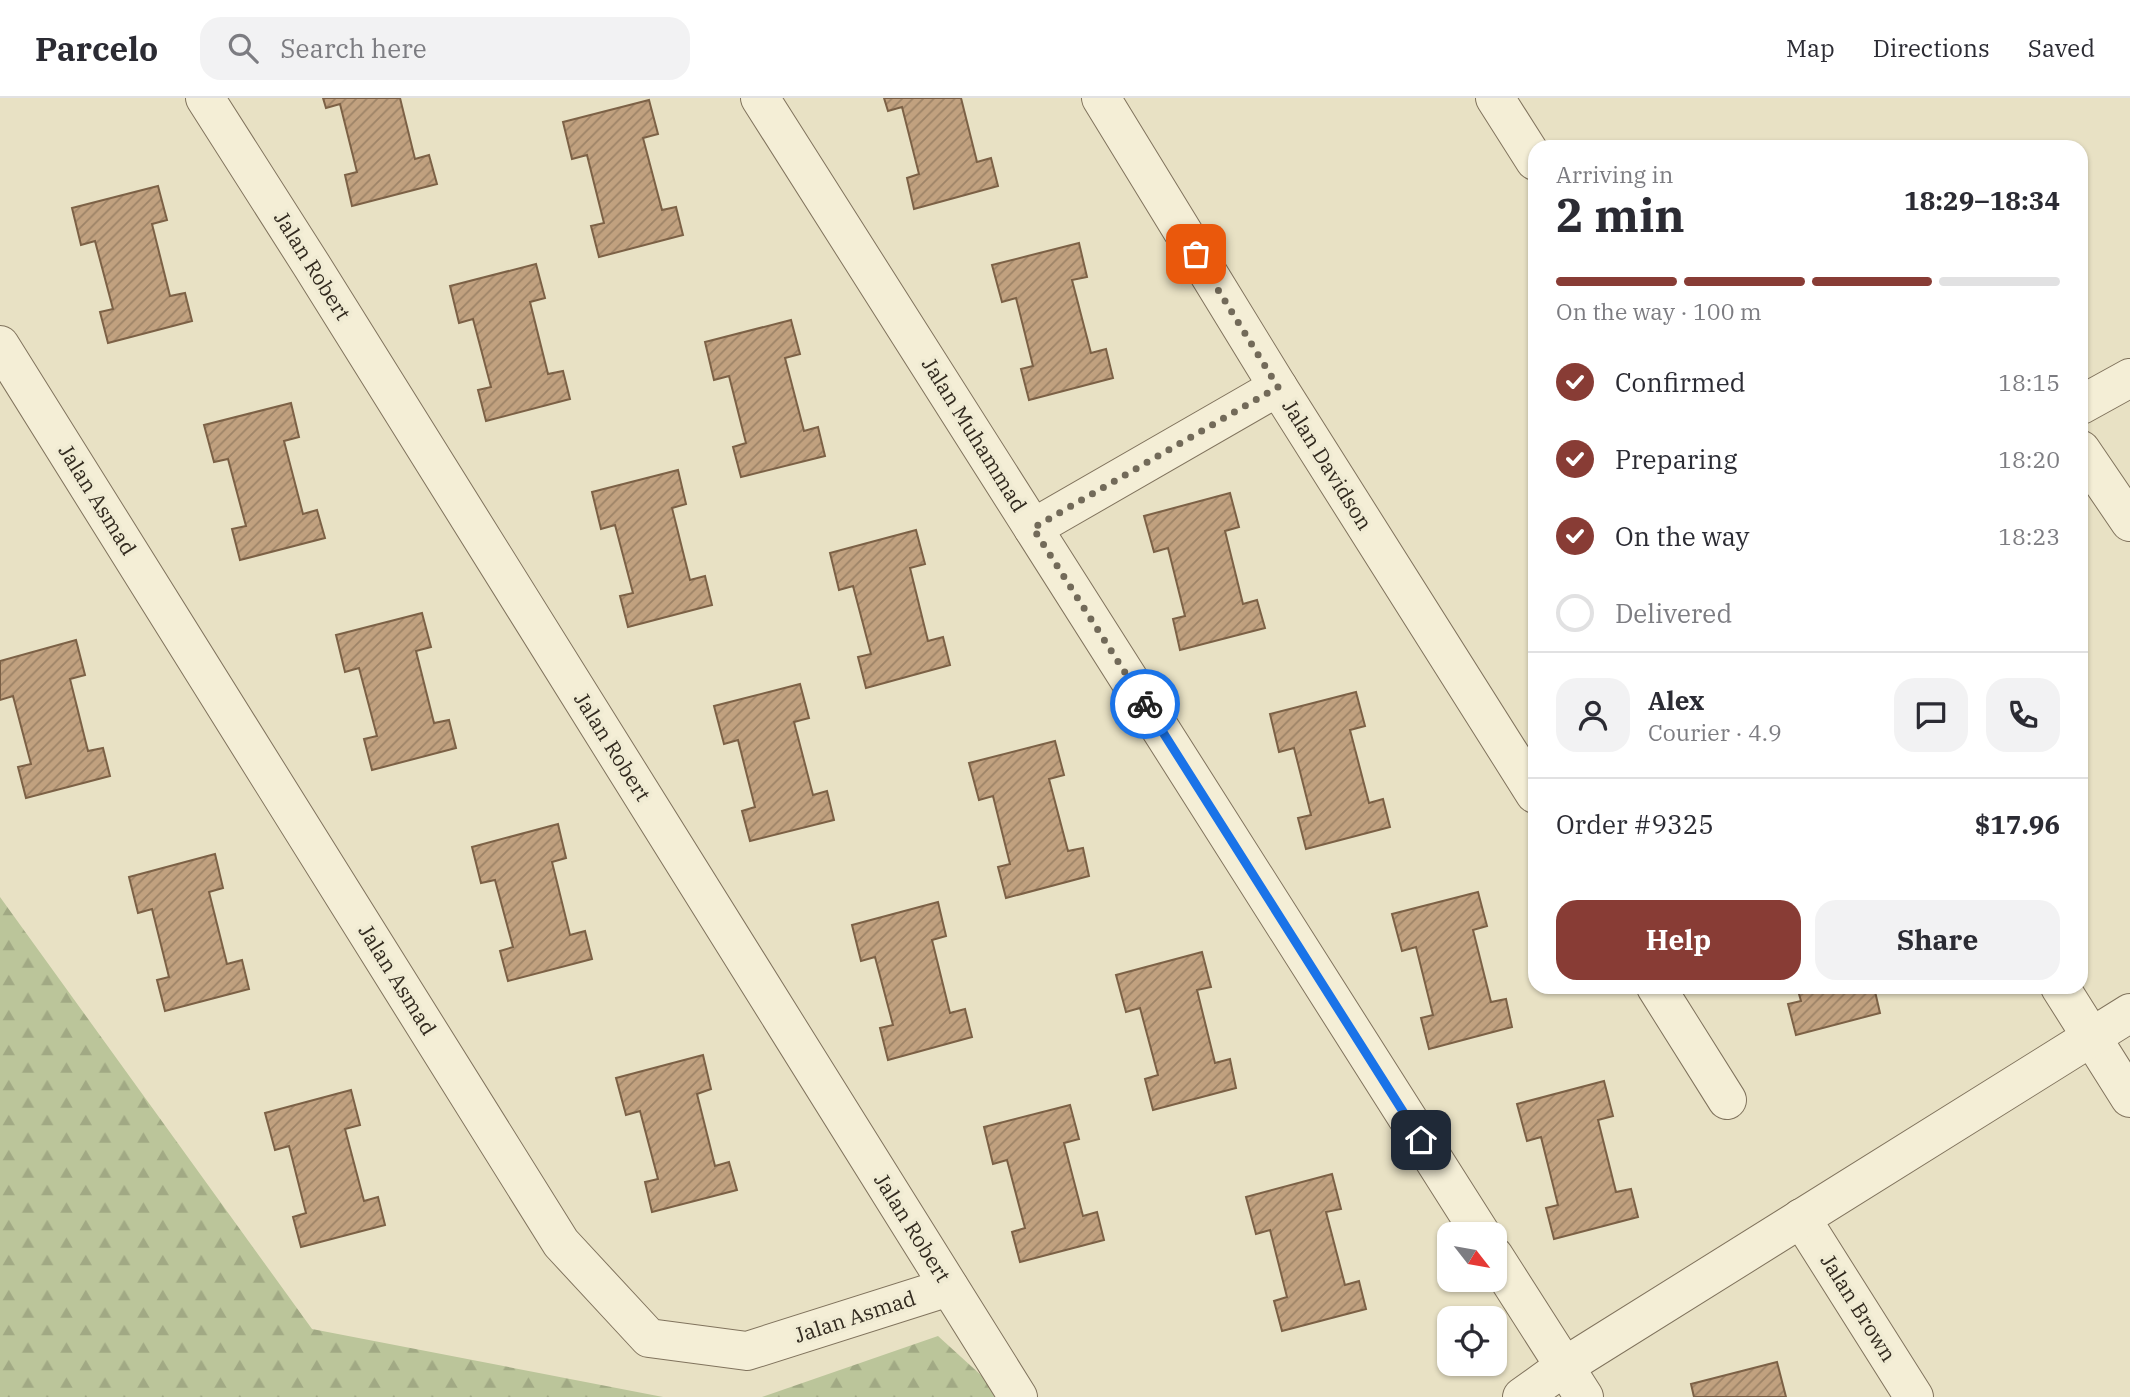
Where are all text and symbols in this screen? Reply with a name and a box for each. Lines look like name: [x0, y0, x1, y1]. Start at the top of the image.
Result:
search box: [200, 17, 690, 80]
text: Parcelo: [35, 27, 158, 70]
icon: search: [224, 29, 262, 67]
text: Search here: [280, 31, 427, 65]
text: Map: [1786, 32, 1835, 64]
text: Directions: [1873, 32, 1990, 64]
text: Saved: [2028, 32, 2095, 64]
text: Arriving in: [1556, 159, 1673, 189]
text: 18:29–18:34: [1904, 183, 2060, 217]
text: 2 min: [1556, 185, 1685, 245]
street label: Jalan Robert: [268, 206, 357, 325]
pin: [1166, 224, 1226, 284]
icon: bag: [1177, 235, 1215, 273]
text: On the way · 100 m: [1556, 296, 1762, 326]
street label: Jalan Muhammad: [916, 352, 1034, 517]
icon: check: [1556, 363, 1594, 401]
text: Confirmed: [1615, 365, 1746, 399]
text: 18:15: [1998, 367, 2060, 397]
street label: Jalan Davidson: [1276, 394, 1379, 535]
street label: Jalan Asmad: [53, 439, 143, 560]
icon: check: [1556, 440, 1594, 478]
text: Preparing: [1615, 442, 1737, 476]
text: 18:20: [1998, 444, 2060, 474]
icon: check: [1556, 517, 1594, 555]
text: On the way: [1615, 519, 1749, 553]
text: 18:23: [1998, 521, 2060, 551]
text: Delivered: [1615, 596, 1732, 630]
courier: [1110, 669, 1180, 739]
button: person: [1556, 678, 1630, 752]
button: chat: [1894, 678, 1968, 752]
button: phone: [1986, 678, 2060, 752]
text: Alex: [1648, 683, 1704, 717]
icon: bike: [1126, 685, 1164, 723]
street label: Jalan Robert: [568, 687, 657, 806]
text: Courier · 4.9: [1648, 717, 1782, 747]
text: Order #9325: [1556, 807, 1714, 841]
text: $17.96: [1975, 807, 2060, 841]
button: Help: [1556, 900, 1801, 980]
button: Share: [1815, 900, 2060, 980]
street label: Jalan Asmad: [353, 919, 443, 1040]
pin: [1391, 1110, 1451, 1170]
icon: home: [1402, 1121, 1440, 1159]
street label: Jalan Robert: [868, 1168, 957, 1287]
north arrow: [1437, 1222, 1507, 1292]
map controls: [1437, 1222, 1507, 1376]
street label: Jalan Brown: [1815, 1248, 1903, 1367]
street label: Jalan Asmad: [790, 1283, 919, 1349]
button: locate: [1437, 1306, 1507, 1376]

